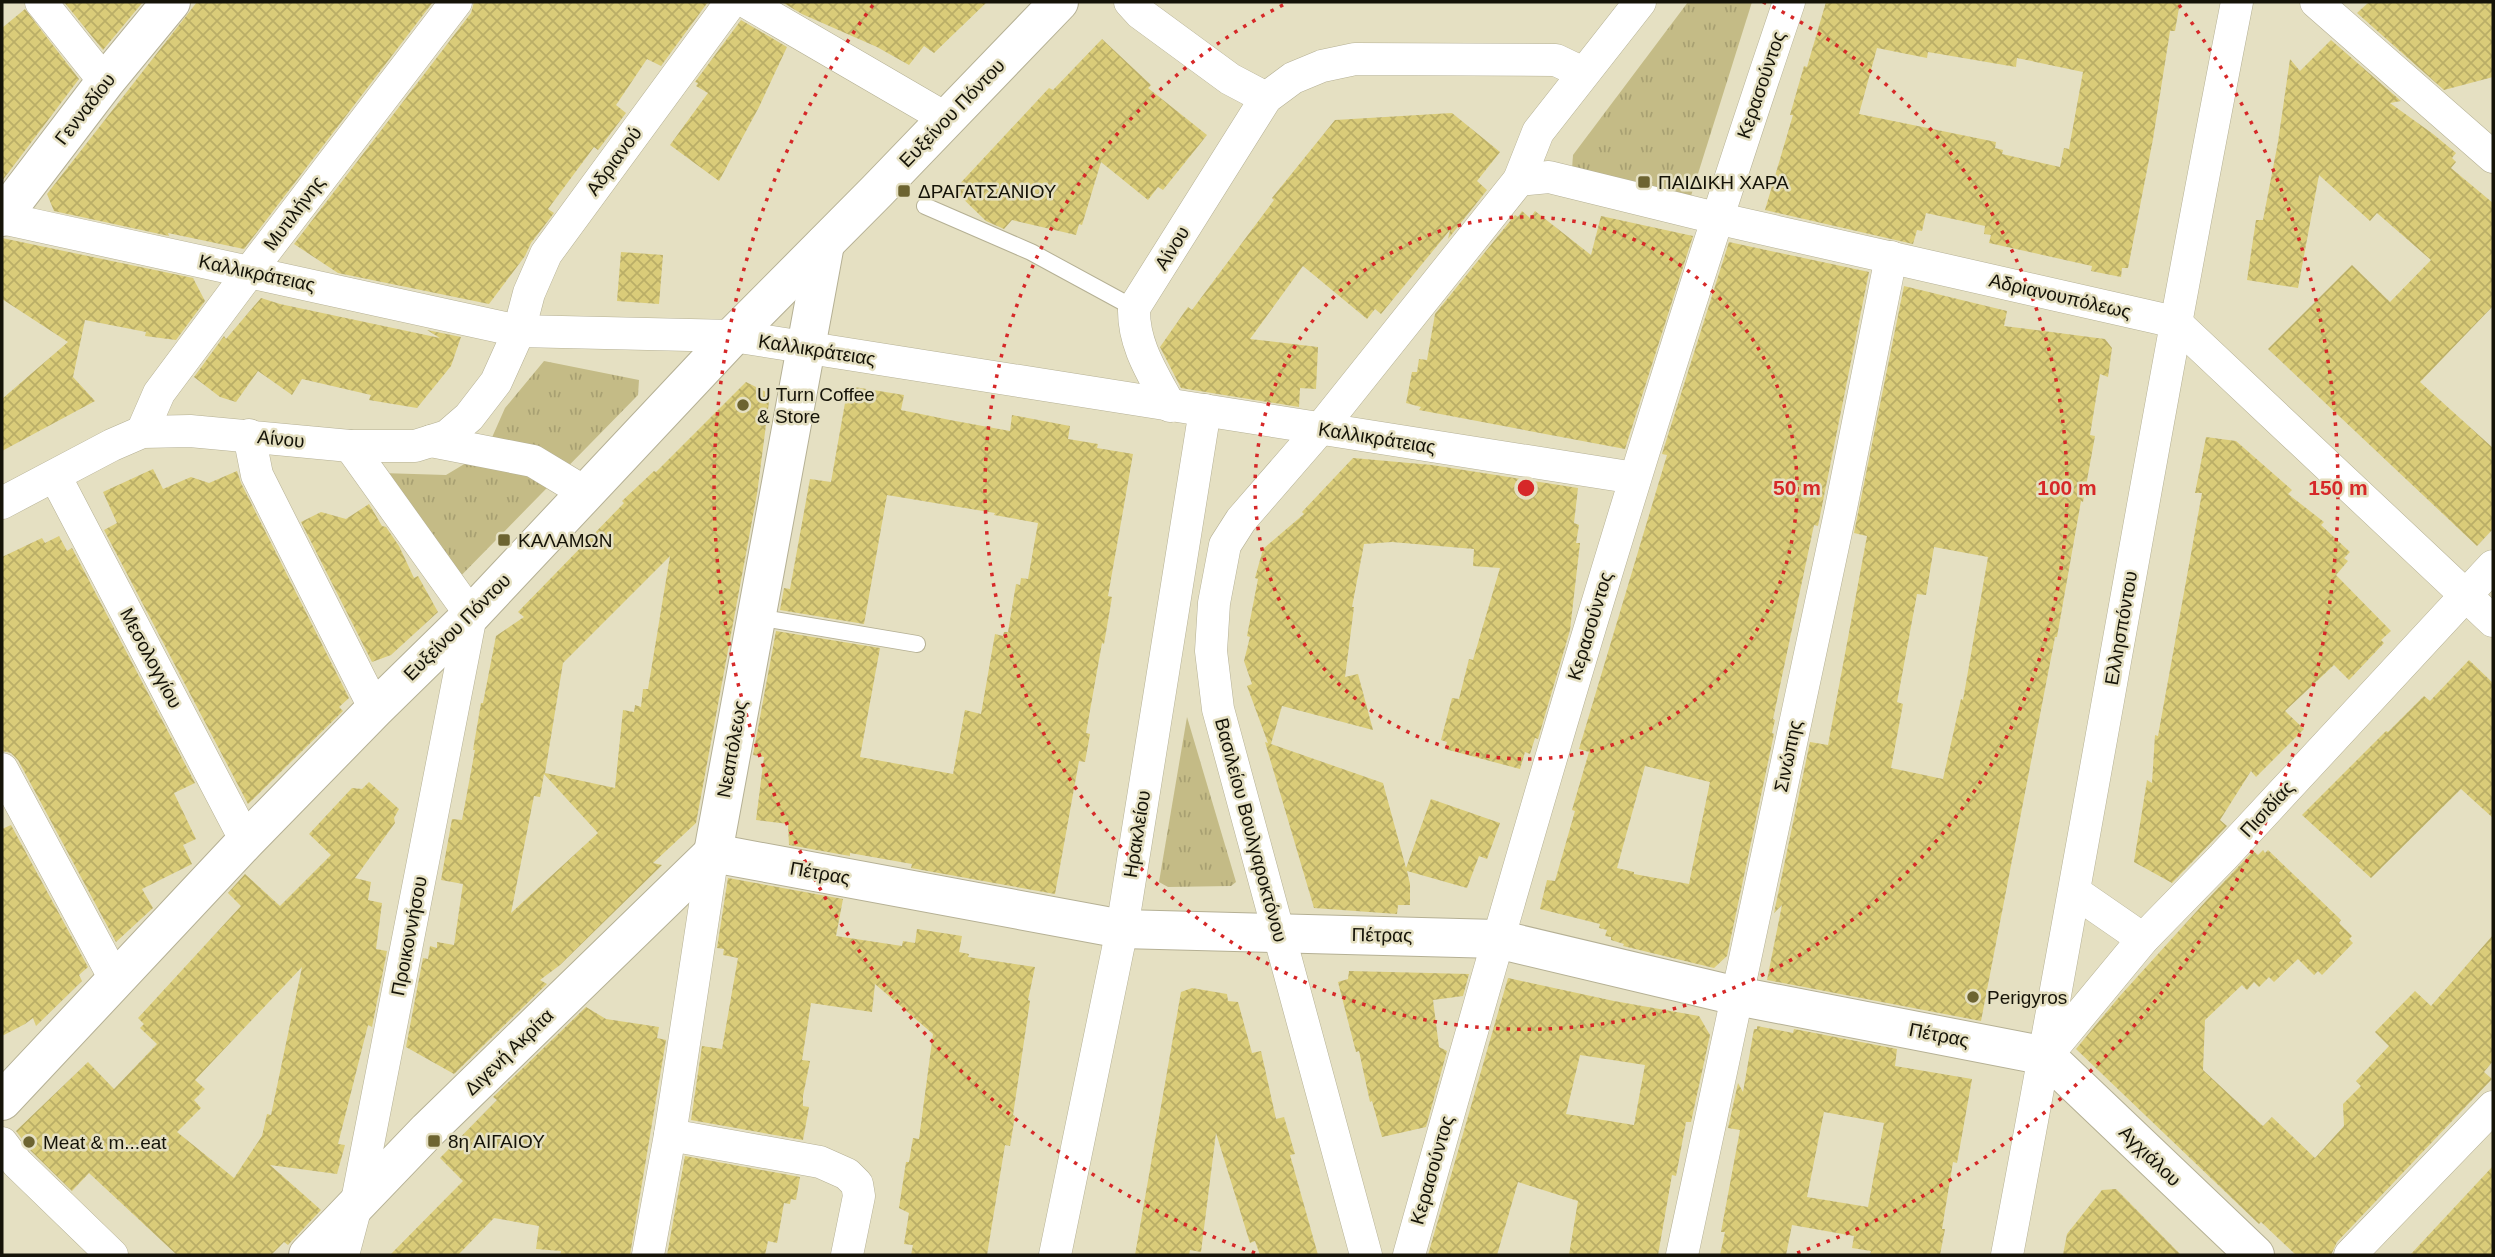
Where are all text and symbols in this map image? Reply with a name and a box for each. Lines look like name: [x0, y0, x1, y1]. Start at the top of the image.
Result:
street label: Κερασούντος: [1733, 29, 1789, 141]
street label: Ευξείνου Πόντου: [895, 55, 1009, 171]
street label: Γενναδίου: [51, 69, 119, 149]
street label: Αδριανού: [582, 123, 646, 199]
street label: Μυτιλήνης: [259, 172, 329, 254]
place label: ΠΑΙΔΙΚΗ ΧΑΡΑ: [1658, 172, 1789, 193]
marker: ΠΑΙΔΙΚΗ ΧΑΡΑ: [1636, 174, 1652, 190]
place label: ΔΡΑΓΑΤΣΑΝΙΟΥ: [918, 181, 1057, 202]
marker: ΔΡΑΓΑΤΣΑΝΙΟΥ: [896, 183, 912, 199]
street label: Αίνου: [1151, 222, 1193, 274]
street label: Καλλικράτειας: [197, 250, 317, 296]
street label: Αδριανουπόλεως: [1987, 269, 2133, 323]
street label: Καλλικράτειας: [757, 330, 877, 370]
place label: U Turn Coffee & Store: [757, 384, 875, 427]
marker: U Turn Coffee & Store: [735, 397, 751, 413]
street label: Καλλικράτειας: [1317, 418, 1437, 458]
street label: Αίνου: [256, 426, 306, 452]
centre of rings: [1514, 476, 1538, 500]
text: 50 m: [1773, 476, 1821, 499]
text: 100 m: [2037, 476, 2097, 499]
text: 150 m: [2308, 476, 2368, 499]
place label: ΚΑΛΑΜΩΝ: [518, 530, 612, 551]
marker: ΚΑΛΑΜΩΝ: [496, 532, 512, 548]
street label: Ευξείνου Πόντου: [399, 569, 515, 685]
street label: Κερασούντος: [1564, 569, 1616, 683]
street label: Ελλησπόντου: [2101, 569, 2141, 687]
street label: Μεσολογγίου: [116, 604, 186, 712]
street label: Νεαπόλεως: [713, 699, 751, 799]
street label: Βασιλείου Βουλγαροκτόνου: [1211, 716, 1291, 944]
street label: Σινώπης: [1770, 718, 1806, 794]
street label: Πισιδίας: [2236, 777, 2298, 841]
street label: Ηρακλείου: [1120, 789, 1154, 879]
street label: Πέτρας: [788, 857, 852, 889]
street label: Προικοννήσου: [387, 874, 431, 998]
street label: Πέτρας: [1351, 924, 1413, 946]
place label: Perigyros: [1987, 987, 2067, 1008]
marker: Perigyros: [1965, 989, 1981, 1005]
street label: Διγενή Ακρίτα: [460, 1005, 558, 1099]
street label: Πέτρας: [1907, 1019, 1971, 1051]
street label: Κερασούντος: [1406, 1113, 1458, 1227]
street label: Αγχιάλου: [2115, 1122, 2185, 1190]
place label: 8η ΑΙΓΑΙΟΥ: [448, 1131, 545, 1152]
place label: Meat & m...eat: [43, 1132, 167, 1153]
marker: 8η ΑΙΓΑΙΟΥ: [426, 1133, 442, 1149]
marker: Meat & m...eat: [21, 1134, 37, 1150]

